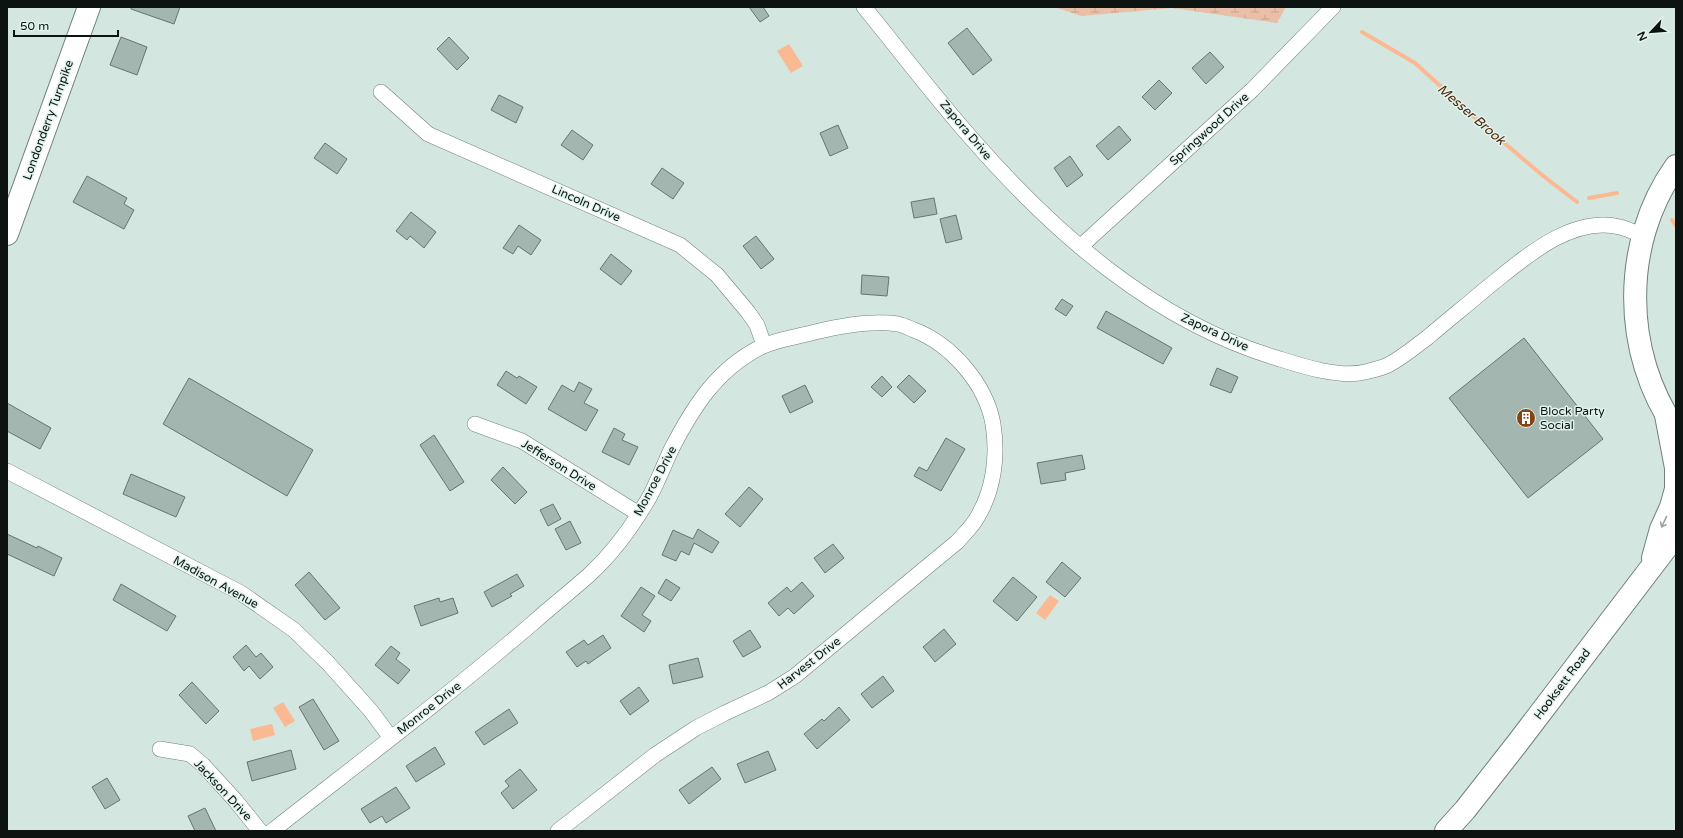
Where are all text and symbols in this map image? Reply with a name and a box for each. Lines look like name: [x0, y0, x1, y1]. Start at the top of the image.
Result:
scale bar: [14, 12, 118, 38]
north arrow: [1631, 12, 1671, 52]
text: 50 m: [20, 19, 49, 33]
text: N: [1635, 29, 1650, 43]
street label: Londonderry Turnpike: [20, 58, 76, 182]
water label: Messer Brook: [1434, 81, 1509, 149]
street label: Springwood Drive: [1167, 90, 1252, 168]
street label: Zapora Drive: [937, 97, 995, 163]
street label: Lincoln Drive: [549, 182, 623, 224]
street label: Zapora Drive: [1179, 310, 1251, 354]
place label: Block Party Social: [1540, 404, 1605, 432]
building icon: Block Party Social: [1515, 407, 1537, 429]
street label: Jefferson Drive: [519, 436, 599, 494]
street label: Monroe Drive: [631, 443, 679, 518]
one-way arrow: [1660, 516, 1667, 528]
street label: Madison Avenue: [171, 553, 261, 611]
street label: Harvest Drive: [775, 634, 844, 692]
street label: Hooksett Road: [1531, 646, 1593, 722]
street label: Monroe Drive: [394, 679, 464, 737]
street label: Jackson Drive: [191, 757, 255, 824]

